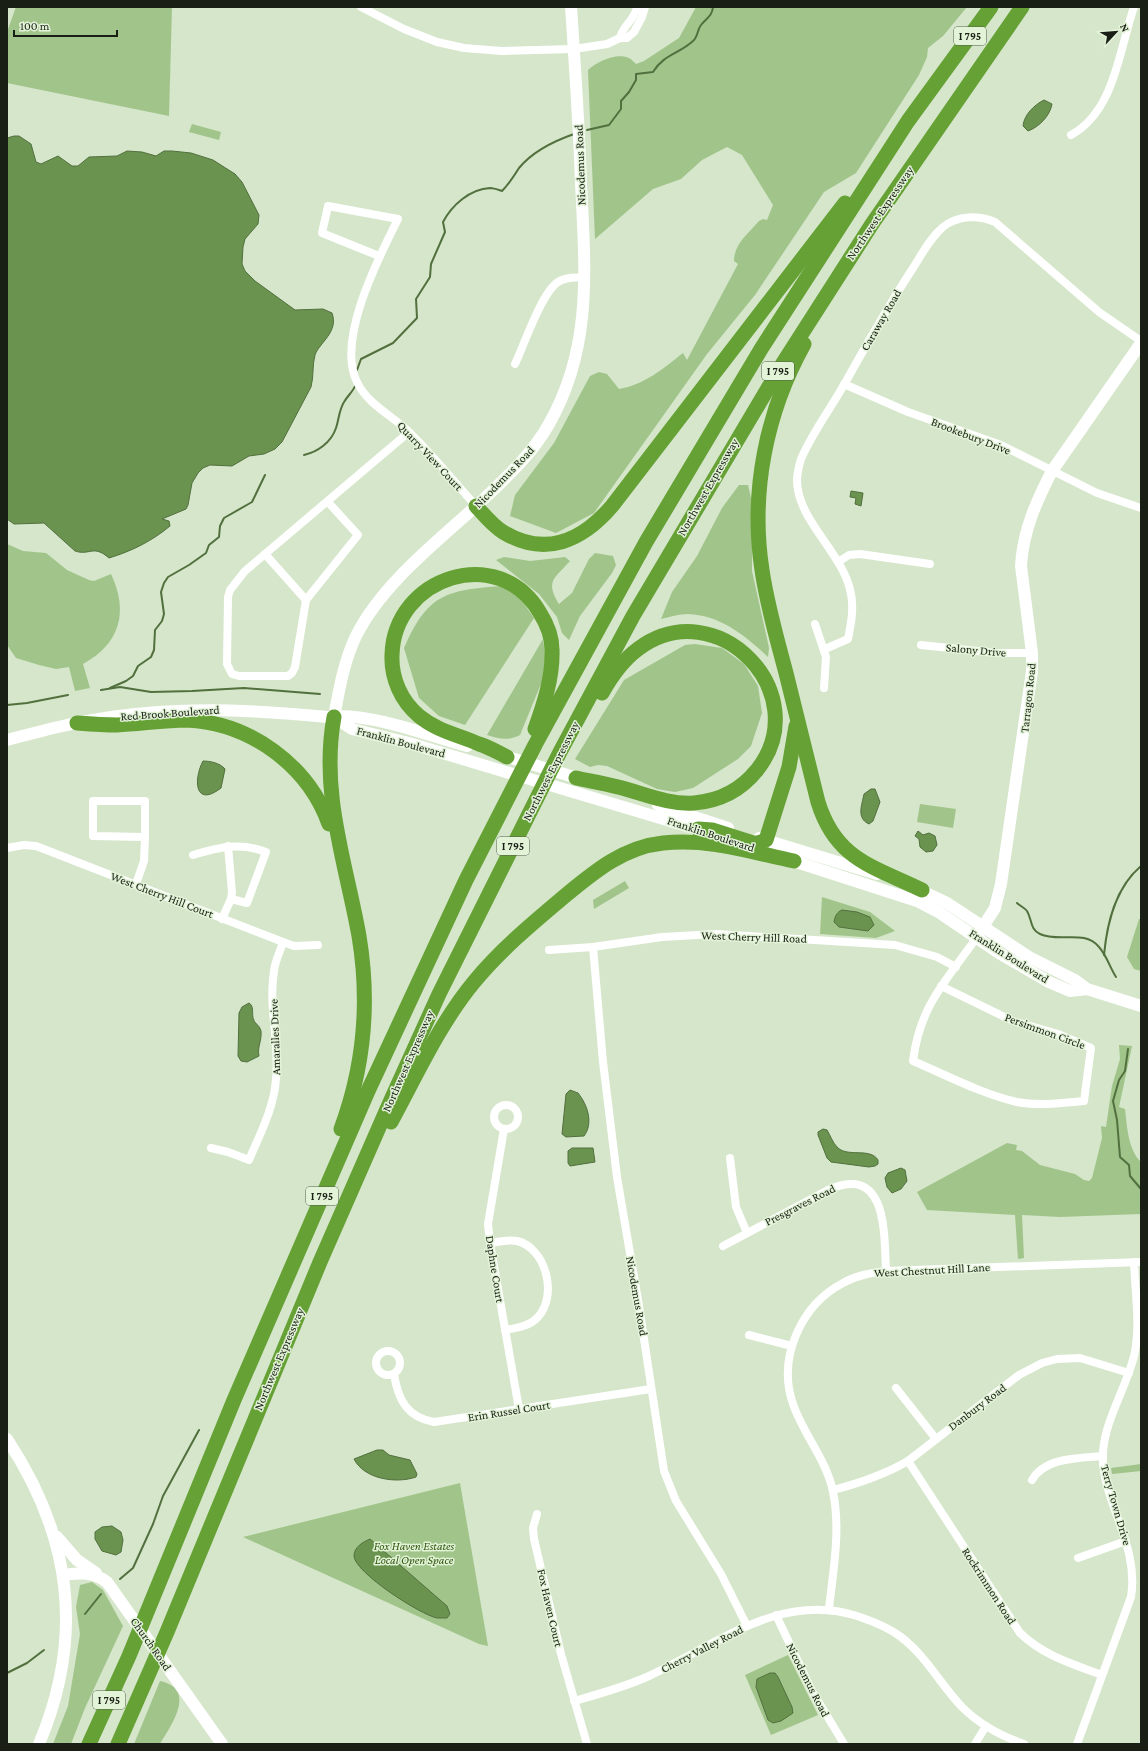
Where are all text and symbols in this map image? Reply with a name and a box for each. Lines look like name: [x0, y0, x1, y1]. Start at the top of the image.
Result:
scale bar: [14, 12, 117, 38]
north arrow: [1096, 12, 1136, 52]
text: 100 m: [20, 19, 50, 33]
text: N: [1118, 22, 1132, 34]
road number: I 795: [954, 27, 986, 45]
street label: Nicodemus Road: [572, 124, 588, 206]
street label: Northwest Expressway: [843, 163, 917, 263]
street label: Caraway Road: [858, 286, 905, 353]
road number: I 795: [762, 362, 794, 380]
street label: Brookebury Drive: [929, 414, 1013, 458]
street label: Quarry View Court: [394, 418, 467, 494]
street label: Northwest Expressway: [674, 435, 742, 538]
street label: Nicodemus Road: [471, 443, 538, 511]
street label: Salony Drive: [945, 640, 1007, 660]
street label: Tarragon Road: [1017, 662, 1039, 734]
street label: Red Brook Boulevard: [120, 703, 221, 723]
street label: Northwest Expressway: [520, 718, 582, 823]
street label: Franklin Boulevard: [355, 723, 448, 761]
street label: Franklin Boulevard: [665, 813, 757, 855]
road number: I 795: [497, 837, 529, 855]
street label: West Cherry Hill Court: [109, 869, 216, 921]
street label: Franklin Boulevard: [967, 926, 1052, 986]
street label: West Cherry Hill Road: [701, 928, 808, 946]
street label: Amaralles Drive: [267, 999, 283, 1075]
street label: Northwest Expressway: [379, 1007, 437, 1114]
street label: Persimmon Circle: [1003, 1010, 1087, 1052]
street label: Presgraves Road: [762, 1181, 838, 1229]
road number: I 795: [306, 1187, 338, 1205]
street label: Daphne Court: [483, 1234, 507, 1305]
street label: Nicodemus Road: [623, 1255, 651, 1338]
street label: West Chestnut Hill Lane: [874, 1260, 990, 1280]
street label: Northwest Expressway: [251, 1305, 307, 1412]
street label: Danbury Road: [945, 1380, 1009, 1433]
street label: Erin Russel Court: [467, 1397, 552, 1424]
street label: Terry Town Drive: [1098, 1463, 1134, 1547]
park label: Fox Haven Estates Local Open Space: [374, 1539, 455, 1567]
street label: Rockrimmon Road: [959, 1545, 1019, 1628]
street label: Fox Haven Court: [534, 1568, 566, 1649]
street label: Church Road: [128, 1615, 175, 1674]
street label: Cherry Valley Road: [658, 1622, 746, 1676]
street label: Nicodemus Road: [783, 1641, 833, 1720]
road number: I 795: [93, 1691, 125, 1709]

